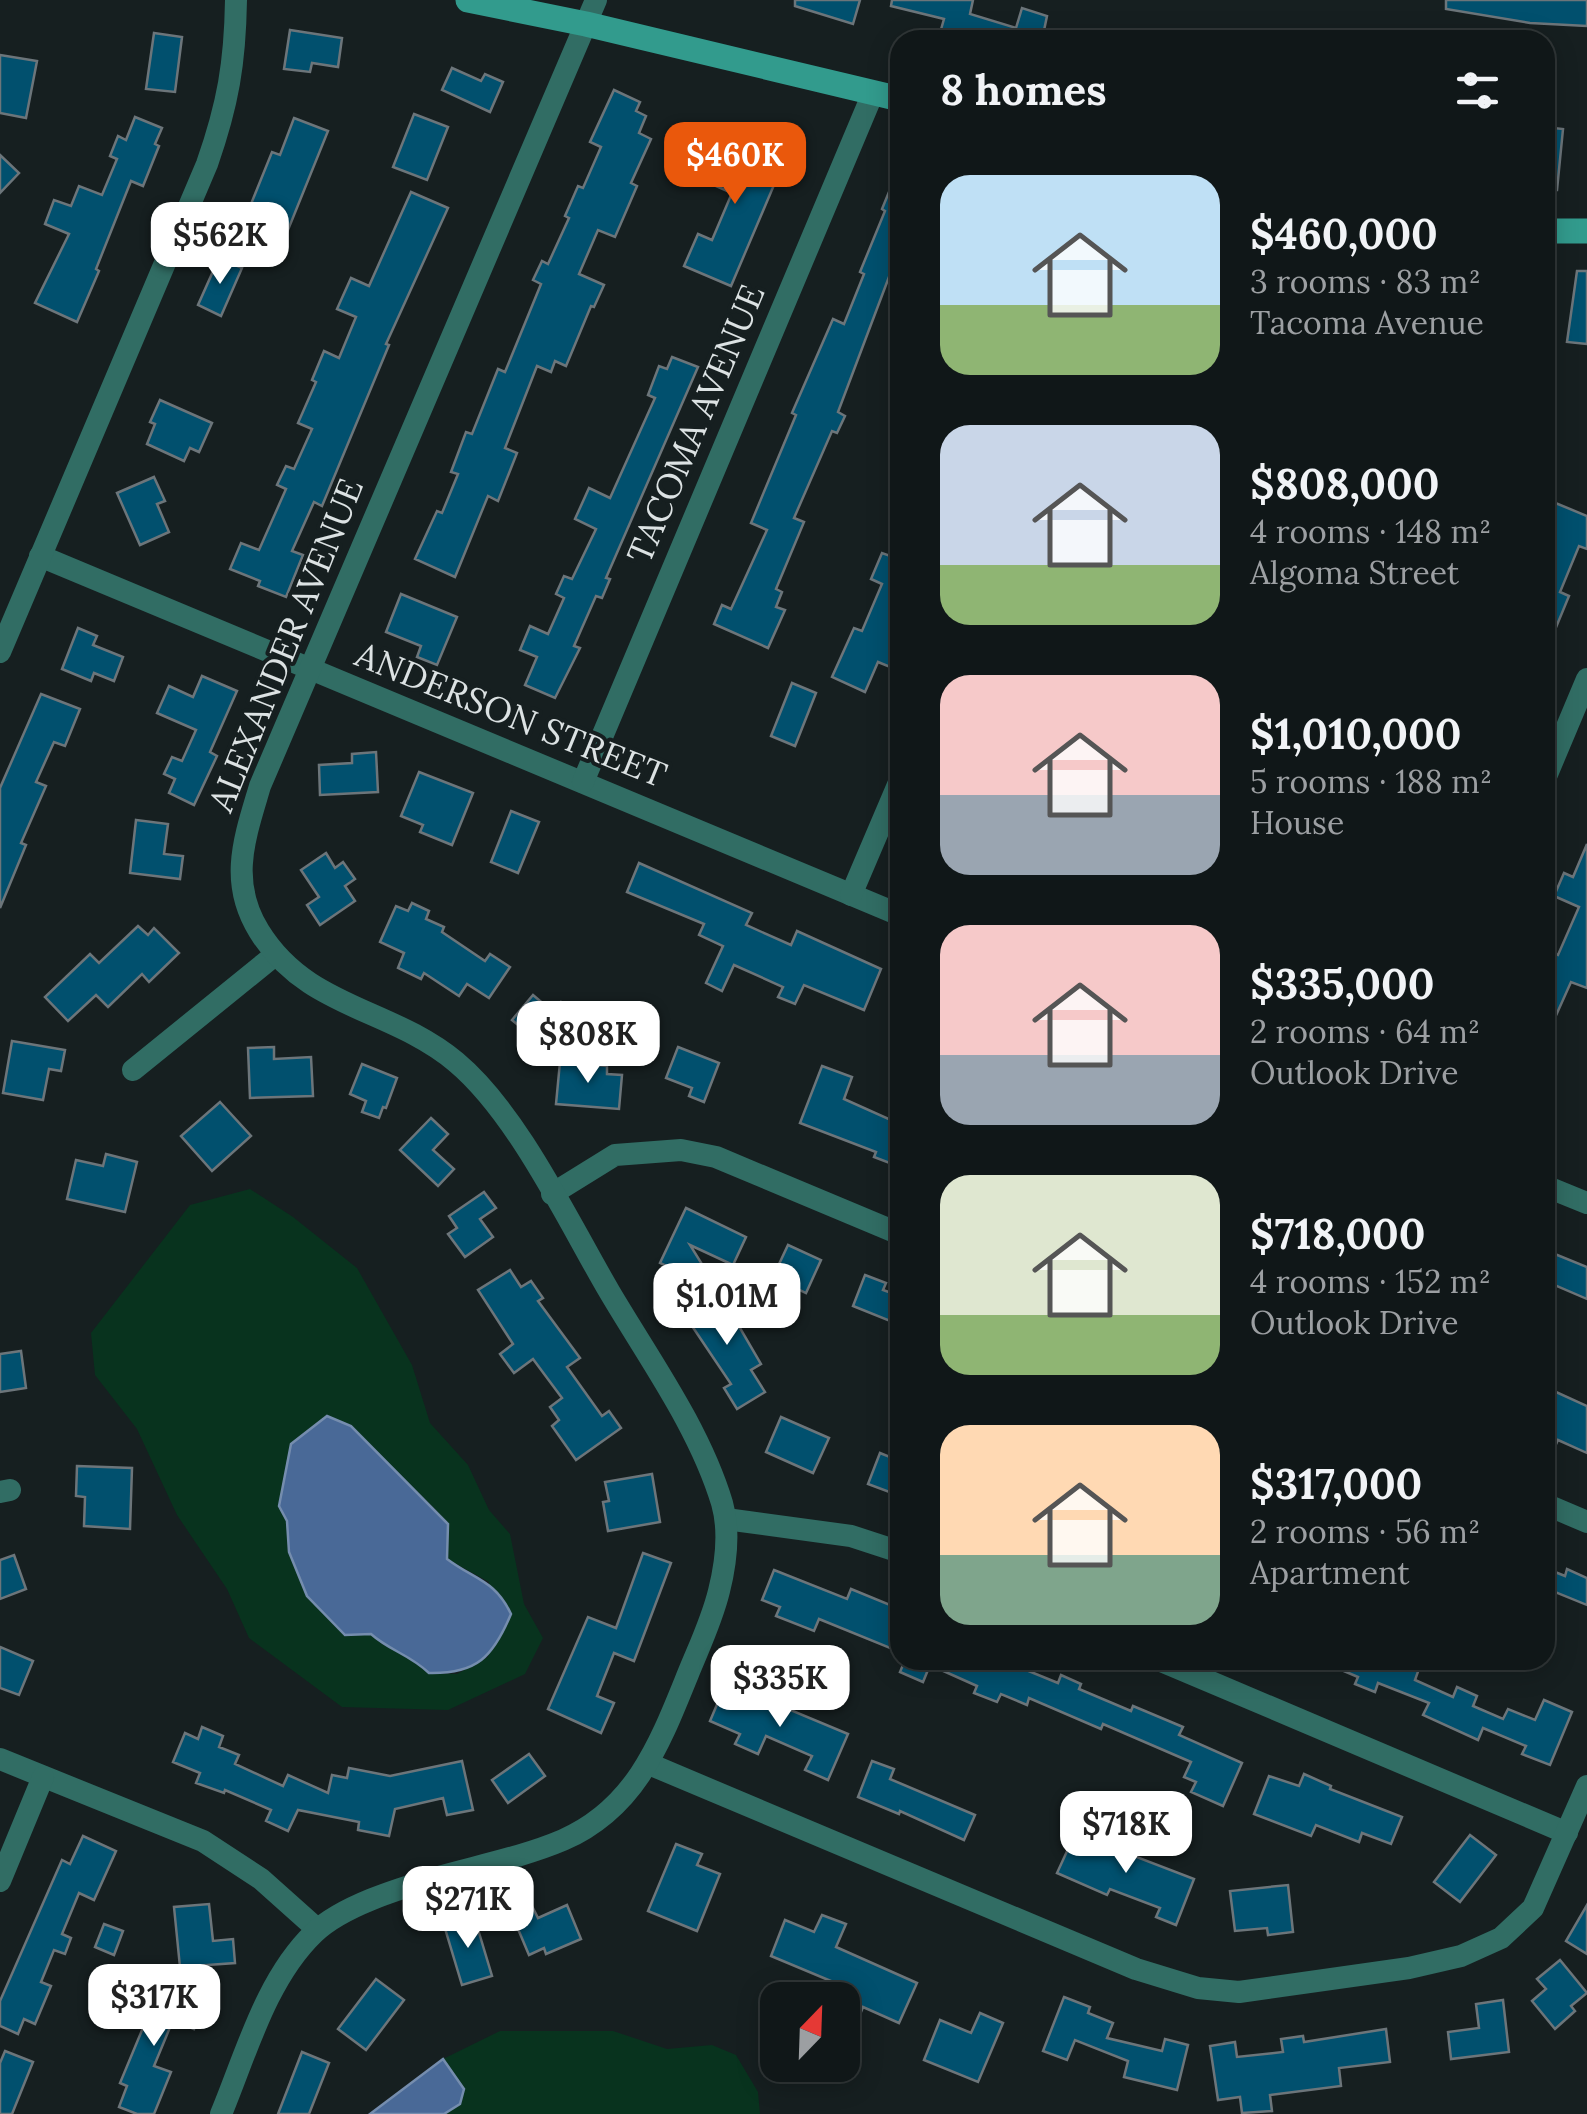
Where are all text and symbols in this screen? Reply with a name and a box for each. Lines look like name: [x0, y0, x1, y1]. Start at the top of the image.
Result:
text: 8 homes: [940, 63, 1107, 117]
icon: filters: [1450, 63, 1505, 118]
pin: $460K: [665, 122, 805, 207]
text: $460K: [686, 134, 784, 175]
pin: $562K: [150, 202, 290, 287]
text: $460,000: [1250, 207, 1438, 261]
text: $562K: [173, 214, 267, 255]
icon: home: [1020, 215, 1140, 335]
text: 3 rooms · 83 m²: [1250, 261, 1481, 302]
street label: TACOMA AVENUE: [616, 278, 775, 570]
text: Tacoma Avenue: [1250, 302, 1484, 343]
text: $808,000: [1250, 457, 1439, 511]
icon: home: [1020, 465, 1140, 585]
street label: ALEXANDER AVENUE: [198, 472, 373, 819]
text: 4 rooms · 148 m²: [1250, 511, 1491, 552]
text: Algoma Street: [1250, 552, 1459, 593]
street label: ANDERSON STREET: [348, 631, 673, 797]
text: $1,010,000: [1250, 707, 1461, 761]
icon: home: [1020, 715, 1140, 835]
text: 5 rooms · 188 m²: [1250, 761, 1492, 802]
text: House: [1250, 802, 1344, 843]
text: $335,000: [1250, 957, 1434, 1011]
icon: home: [1020, 965, 1140, 1085]
pin: $808K: [518, 1001, 658, 1086]
text: 2 rooms · 64 m²: [1250, 1011, 1480, 1052]
text: $808K: [539, 1013, 637, 1054]
text: Outlook Drive: [1250, 1052, 1459, 1093]
text: $718,000: [1250, 1207, 1425, 1261]
icon: home: [1020, 1215, 1140, 1335]
text: 4 rooms · 152 m²: [1250, 1261, 1491, 1302]
pin: $1.01M: [646, 1263, 808, 1348]
text: $1.01M: [675, 1275, 779, 1316]
text: Outlook Drive: [1250, 1302, 1459, 1343]
text: $317,000: [1250, 1457, 1422, 1511]
icon: home: [1020, 1465, 1140, 1585]
text: 2 rooms · 56 m²: [1250, 1511, 1480, 1552]
text: Apartment: [1250, 1552, 1410, 1593]
pin: $335K: [710, 1645, 850, 1730]
text: $335K: [733, 1657, 827, 1698]
pin: $718K: [1056, 1791, 1196, 1876]
text: $718K: [1082, 1803, 1170, 1844]
pin: $271K: [398, 1866, 538, 1951]
text: $271K: [425, 1878, 511, 1919]
pin: $317K: [84, 1964, 224, 2049]
text: $317K: [110, 1976, 198, 2017]
north arrow: [760, 1982, 860, 2082]
map controls: [760, 1982, 860, 2082]

